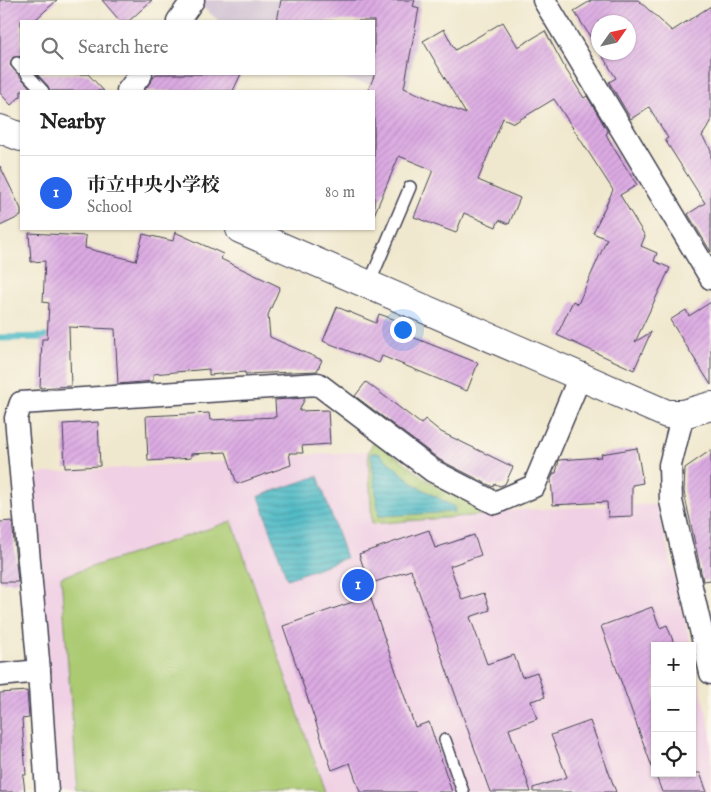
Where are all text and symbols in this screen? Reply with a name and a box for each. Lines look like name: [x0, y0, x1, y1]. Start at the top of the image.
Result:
north arrow: [591, 15, 636, 60]
search box: [20, 20, 375, 75]
icon: search: [38, 34, 66, 62]
text: Search here: [78, 36, 169, 60]
text: Nearby: [40, 109, 105, 136]
text: 市立中央小学校: [87, 174, 220, 198]
text: 1: [53, 183, 59, 203]
text: 80 m: [325, 183, 355, 203]
text: School: [87, 198, 132, 218]
your location: [390, 317, 416, 343]
pin: 1: [342, 566, 374, 604]
map controls: [651, 642, 696, 777]
button: +: [651, 642, 696, 687]
button: −: [651, 687, 696, 732]
button: locate: [651, 732, 696, 777]

